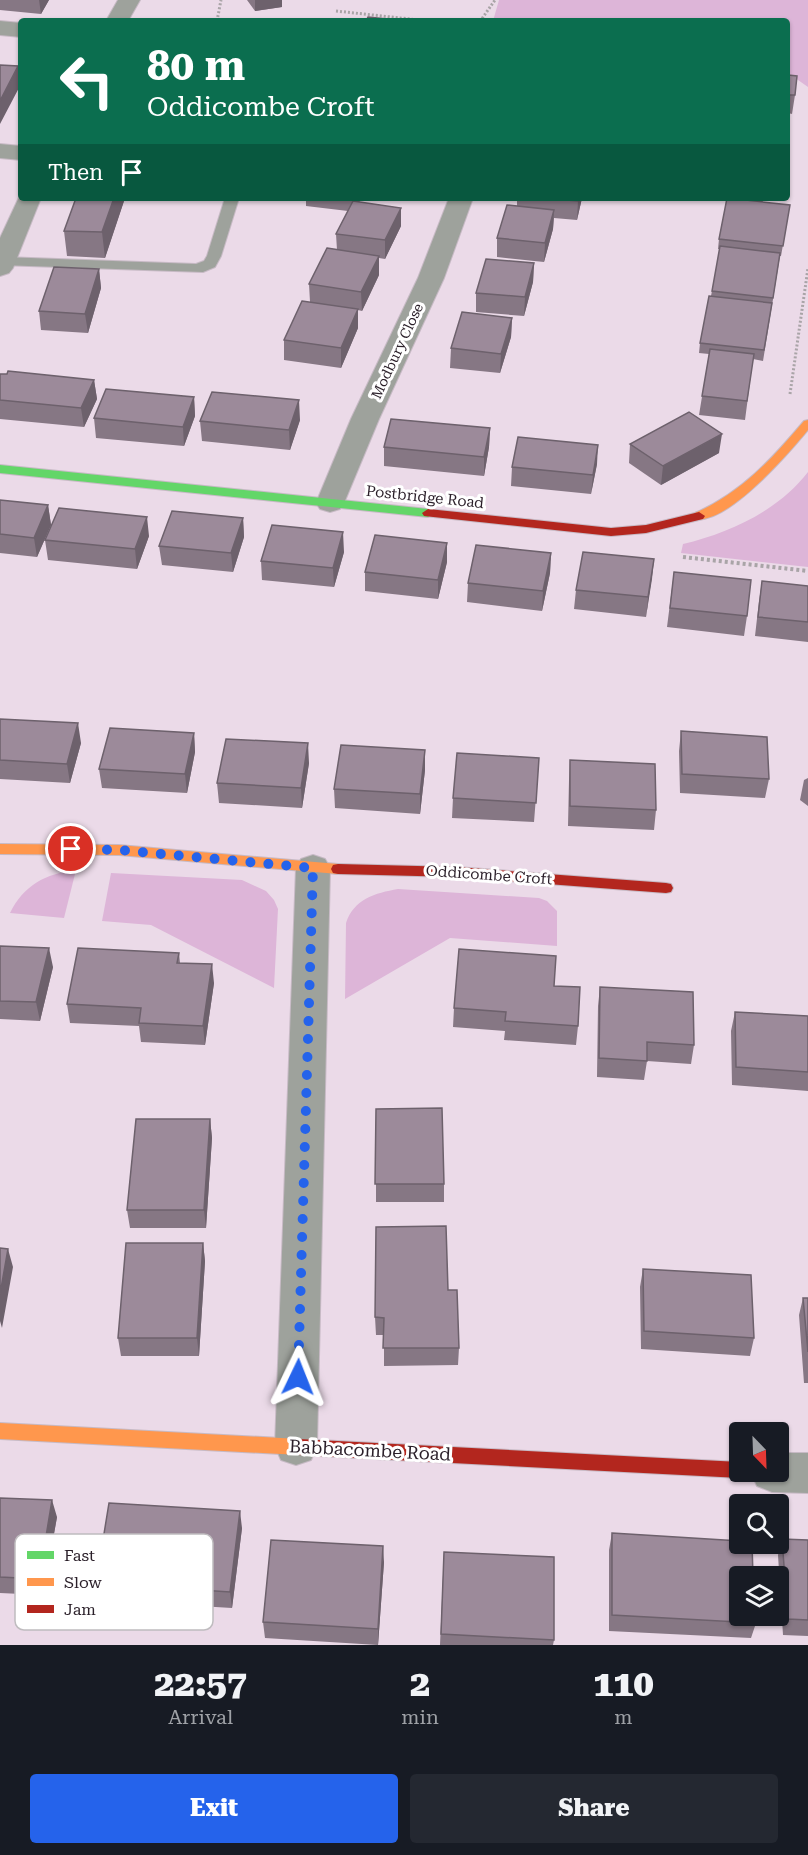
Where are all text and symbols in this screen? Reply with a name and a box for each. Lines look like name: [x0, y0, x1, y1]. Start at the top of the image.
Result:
text: 80 m: [147, 41, 245, 90]
icon: left: [48, 42, 126, 120]
text: Oddicombe Croft: [147, 91, 375, 123]
icon: arrive: [115, 156, 148, 189]
text: Then: [48, 160, 103, 185]
street label: Modbury Close: [368, 300, 426, 401]
street label: Postbridge Road: [365, 482, 485, 512]
pin: [45, 823, 96, 874]
icon: arrive: [54, 832, 87, 865]
street label: Oddicombe Croft: [425, 862, 553, 888]
position arrow: [266, 1345, 330, 1409]
north arrow: [729, 1422, 789, 1482]
map controls: [729, 1422, 789, 1626]
street label: Babbacombe Road: [289, 1435, 452, 1465]
button: search: [729, 1494, 789, 1554]
legend: [15, 1534, 213, 1630]
text: Fast: [64, 1546, 95, 1565]
button: layers: [729, 1566, 789, 1626]
text: Slow: [64, 1573, 102, 1592]
text: Jam: [64, 1600, 96, 1619]
text: 22:57: [154, 1663, 247, 1705]
text: 2: [410, 1663, 430, 1705]
text: 110: [593, 1663, 654, 1705]
text: Arrival: [168, 1705, 233, 1729]
text: min: [401, 1705, 439, 1729]
text: m: [614, 1705, 633, 1729]
button: Exit: [30, 1774, 398, 1843]
button: Share: [410, 1774, 778, 1843]

